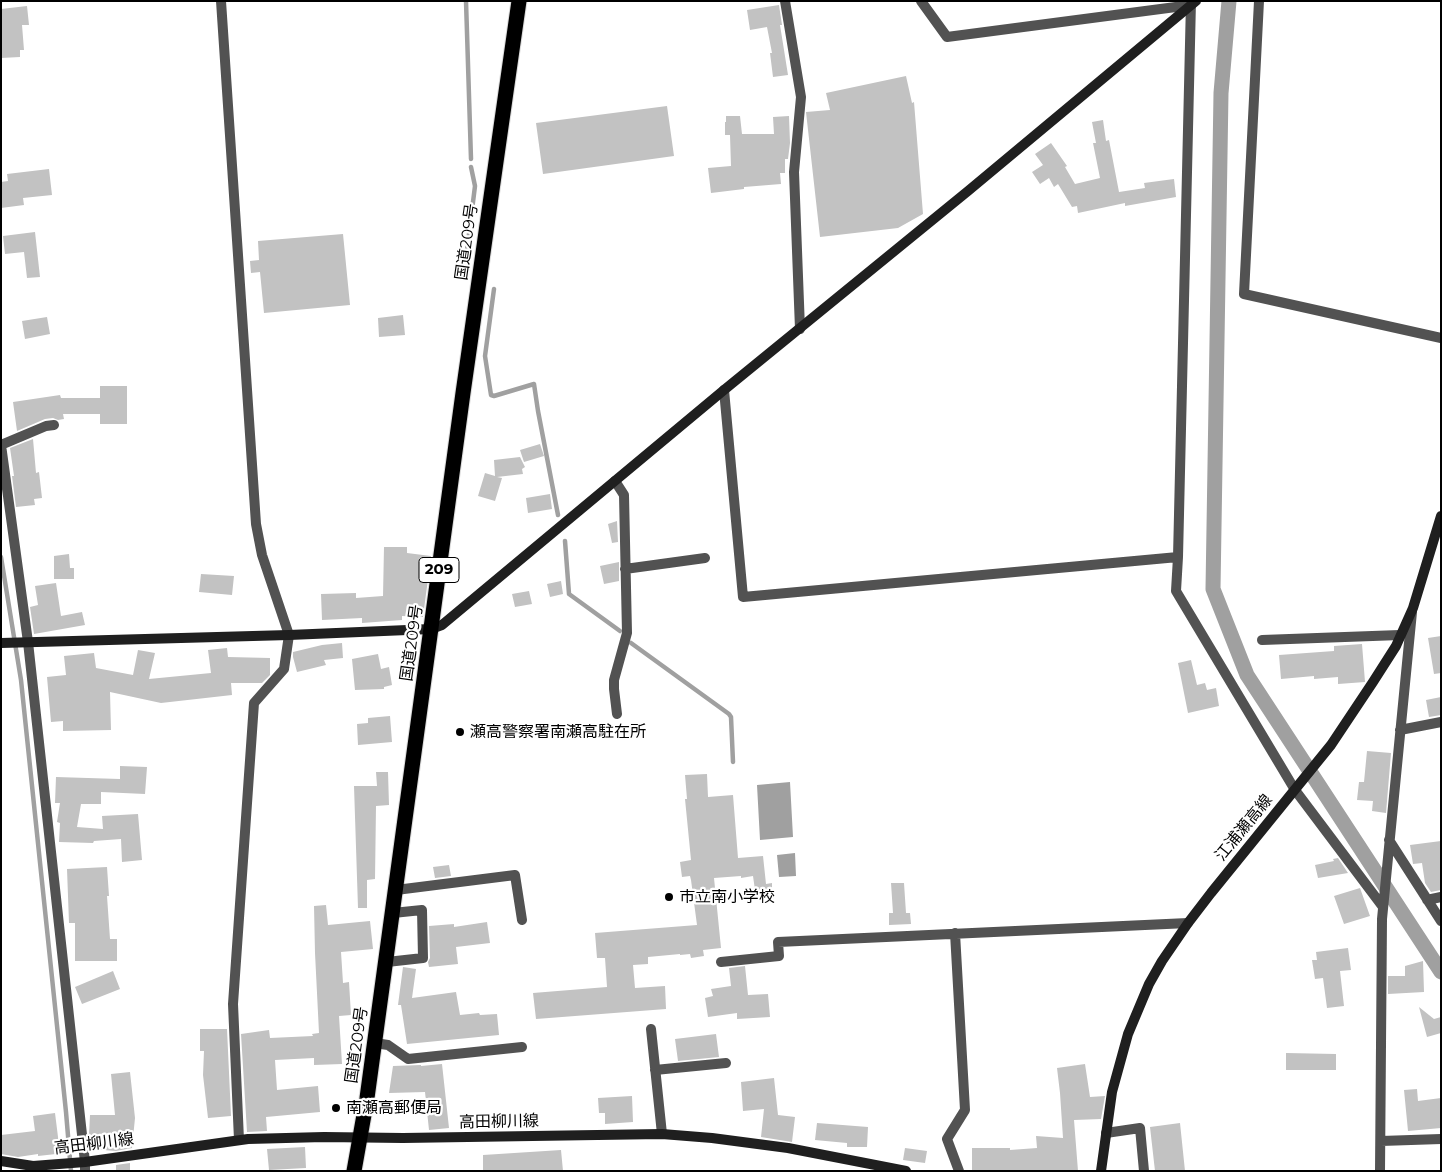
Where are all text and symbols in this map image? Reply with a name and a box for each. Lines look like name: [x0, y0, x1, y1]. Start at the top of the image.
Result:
street label: 国道209号: [452, 202, 482, 282]
road number: 209: [419, 558, 459, 582]
street label: 国道209号: [397, 603, 427, 683]
place label: 瀬高警察署南瀬高駐在所: [470, 722, 646, 742]
marker: 瀬高警察署南瀬高駐在所: [454, 726, 466, 738]
street label: 江浦瀬高線: [1211, 791, 1277, 865]
place label: 市立南小学校: [679, 887, 775, 907]
marker: 市立南小学校: [663, 891, 675, 903]
street label: 国道209号: [342, 1005, 372, 1085]
place label: 南瀬高郵便局: [346, 1098, 442, 1118]
marker: 南瀬高郵便局: [330, 1102, 342, 1114]
street label: 高田柳川線: [459, 1112, 539, 1132]
street label: 高田柳川線: [53, 1130, 135, 1158]

